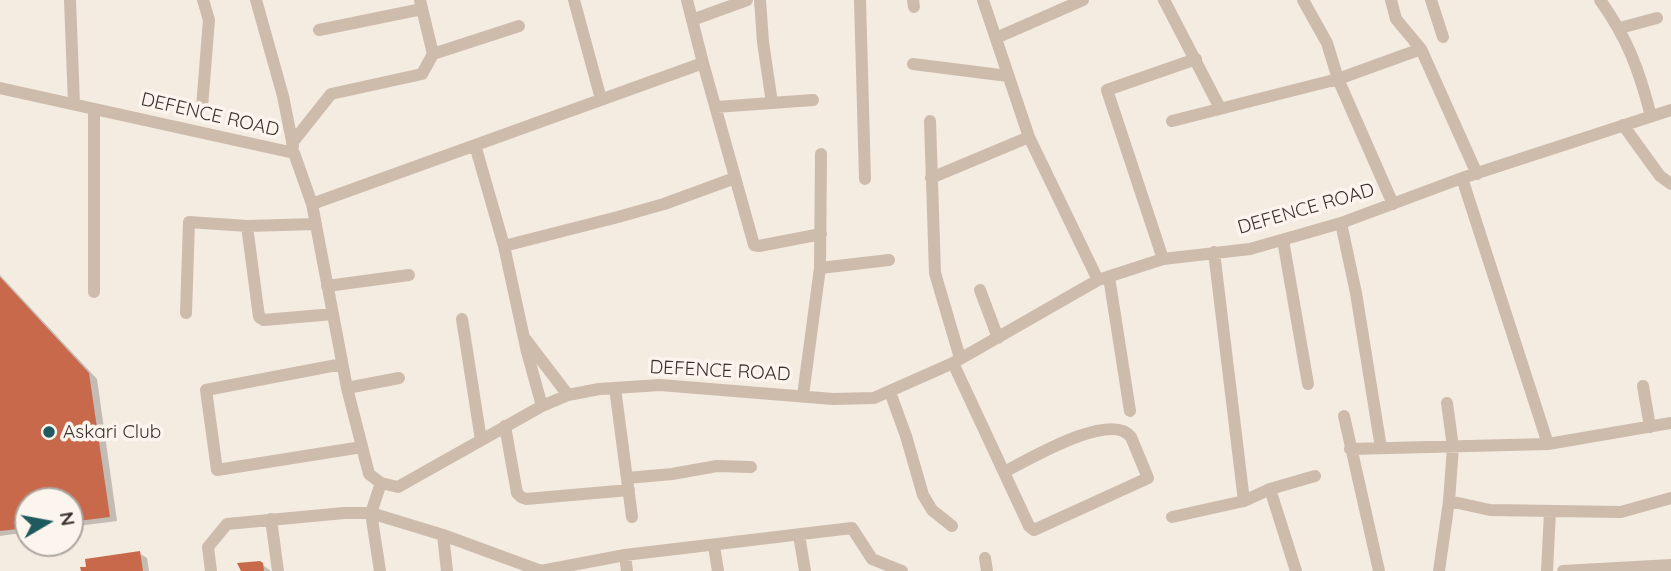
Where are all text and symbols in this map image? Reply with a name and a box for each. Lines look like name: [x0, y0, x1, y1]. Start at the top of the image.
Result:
street label: DEFENCE ROAD: [139, 88, 281, 142]
street label: DEFENCE ROAD: [1235, 179, 1377, 239]
street label: DEFENCE ROAD: [649, 356, 791, 386]
place label: Askari Club: [63, 421, 161, 443]
marker: Askari Club: [41, 424, 57, 440]
north arrow: [14, 487, 84, 557]
text: N: [55, 510, 81, 528]

